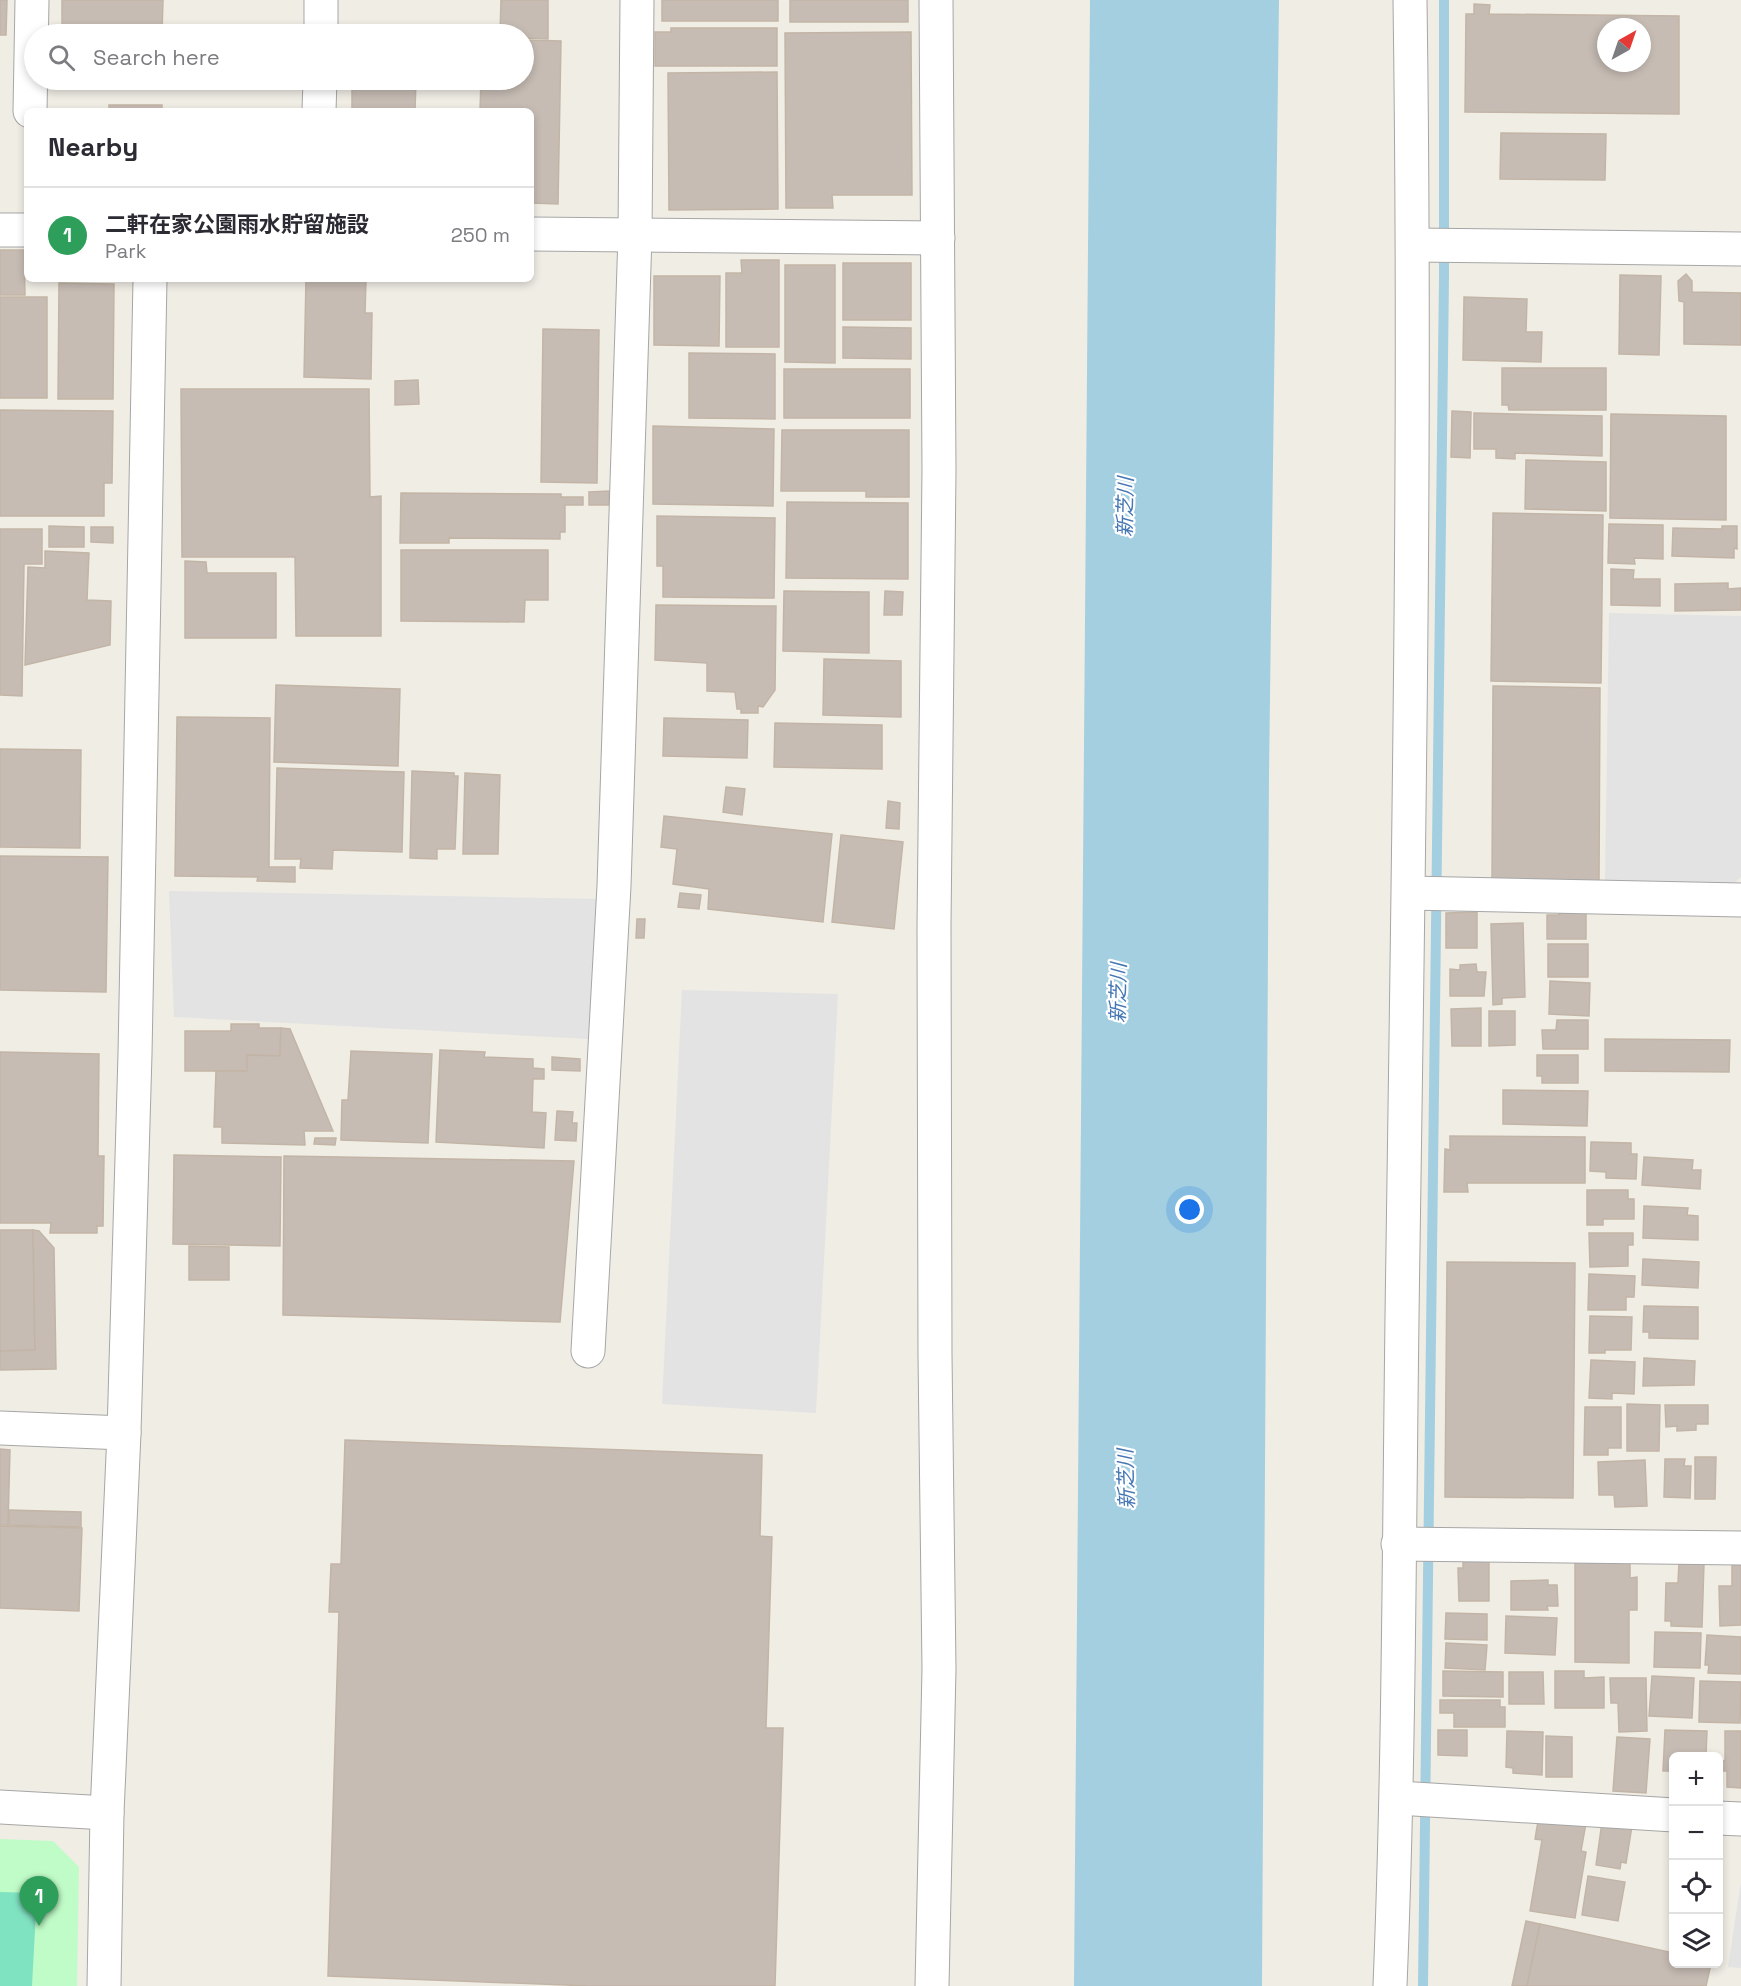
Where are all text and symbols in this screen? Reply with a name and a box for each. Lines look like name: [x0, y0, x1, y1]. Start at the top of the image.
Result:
north arrow: [1597, 18, 1651, 72]
search box: [24, 24, 534, 90]
icon: search: [45, 41, 78, 74]
text: Search here: [93, 43, 220, 71]
text: Nearby: [48, 130, 138, 164]
text: 二軒在家公園雨水貯留施設: [105, 210, 369, 238]
text: 1: [63, 222, 72, 248]
text: 250 m: [451, 222, 510, 248]
text: Park: [105, 238, 147, 264]
water label: 新芝川: [1111, 475, 1139, 537]
water label: 新芝川: [1104, 961, 1132, 1023]
your location: [1175, 1195, 1204, 1224]
water label: 新芝川: [1112, 1447, 1140, 1509]
map controls: [1669, 1752, 1723, 1968]
button: +: [1669, 1752, 1723, 1806]
button: −: [1669, 1806, 1723, 1860]
button: locate: [1669, 1860, 1723, 1914]
pin: 1: [20, 1876, 58, 1926]
button: layers: [1669, 1914, 1723, 1968]

